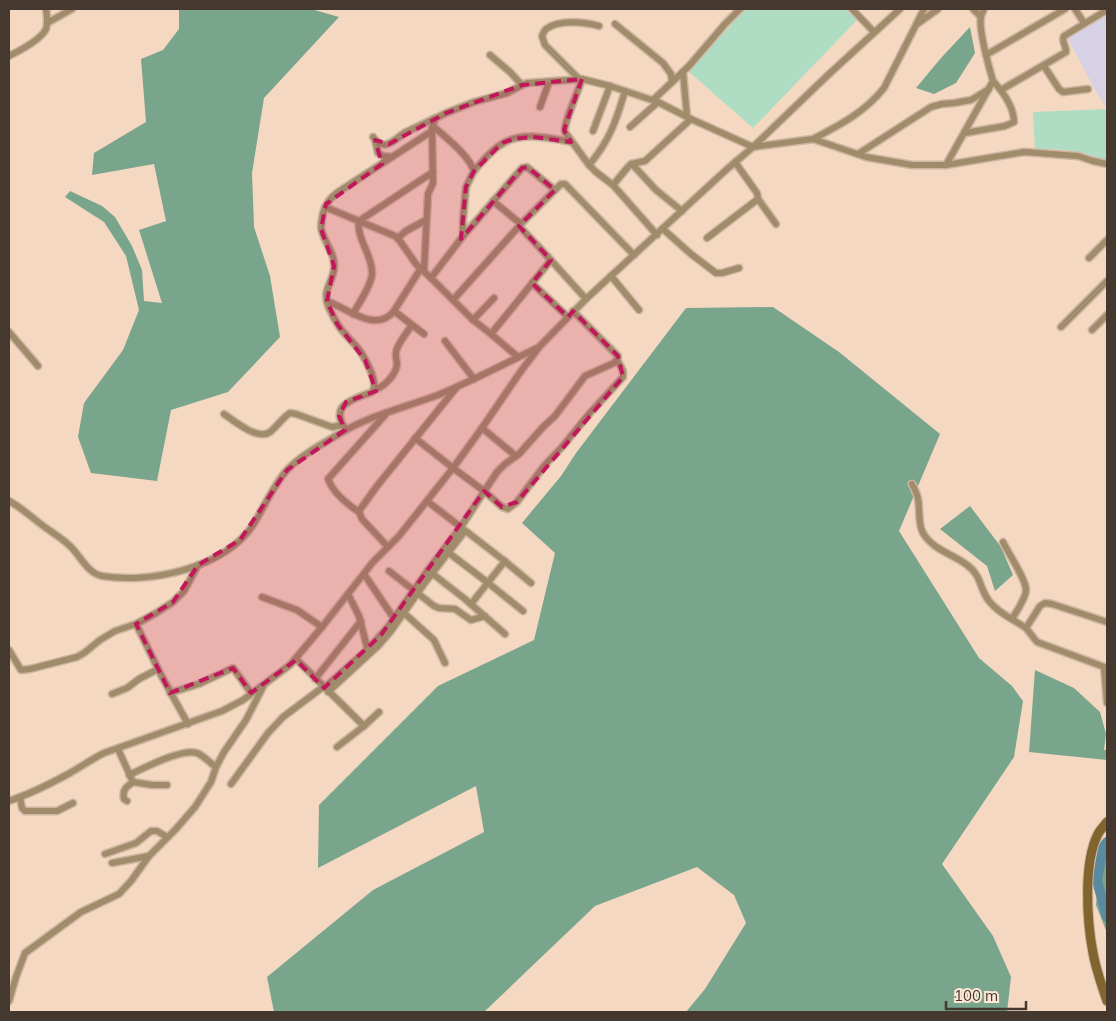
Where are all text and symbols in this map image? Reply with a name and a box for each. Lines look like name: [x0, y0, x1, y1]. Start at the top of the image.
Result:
scale bar: [946, 978, 1026, 1010]
text: 100 m: [954, 986, 998, 1005]

